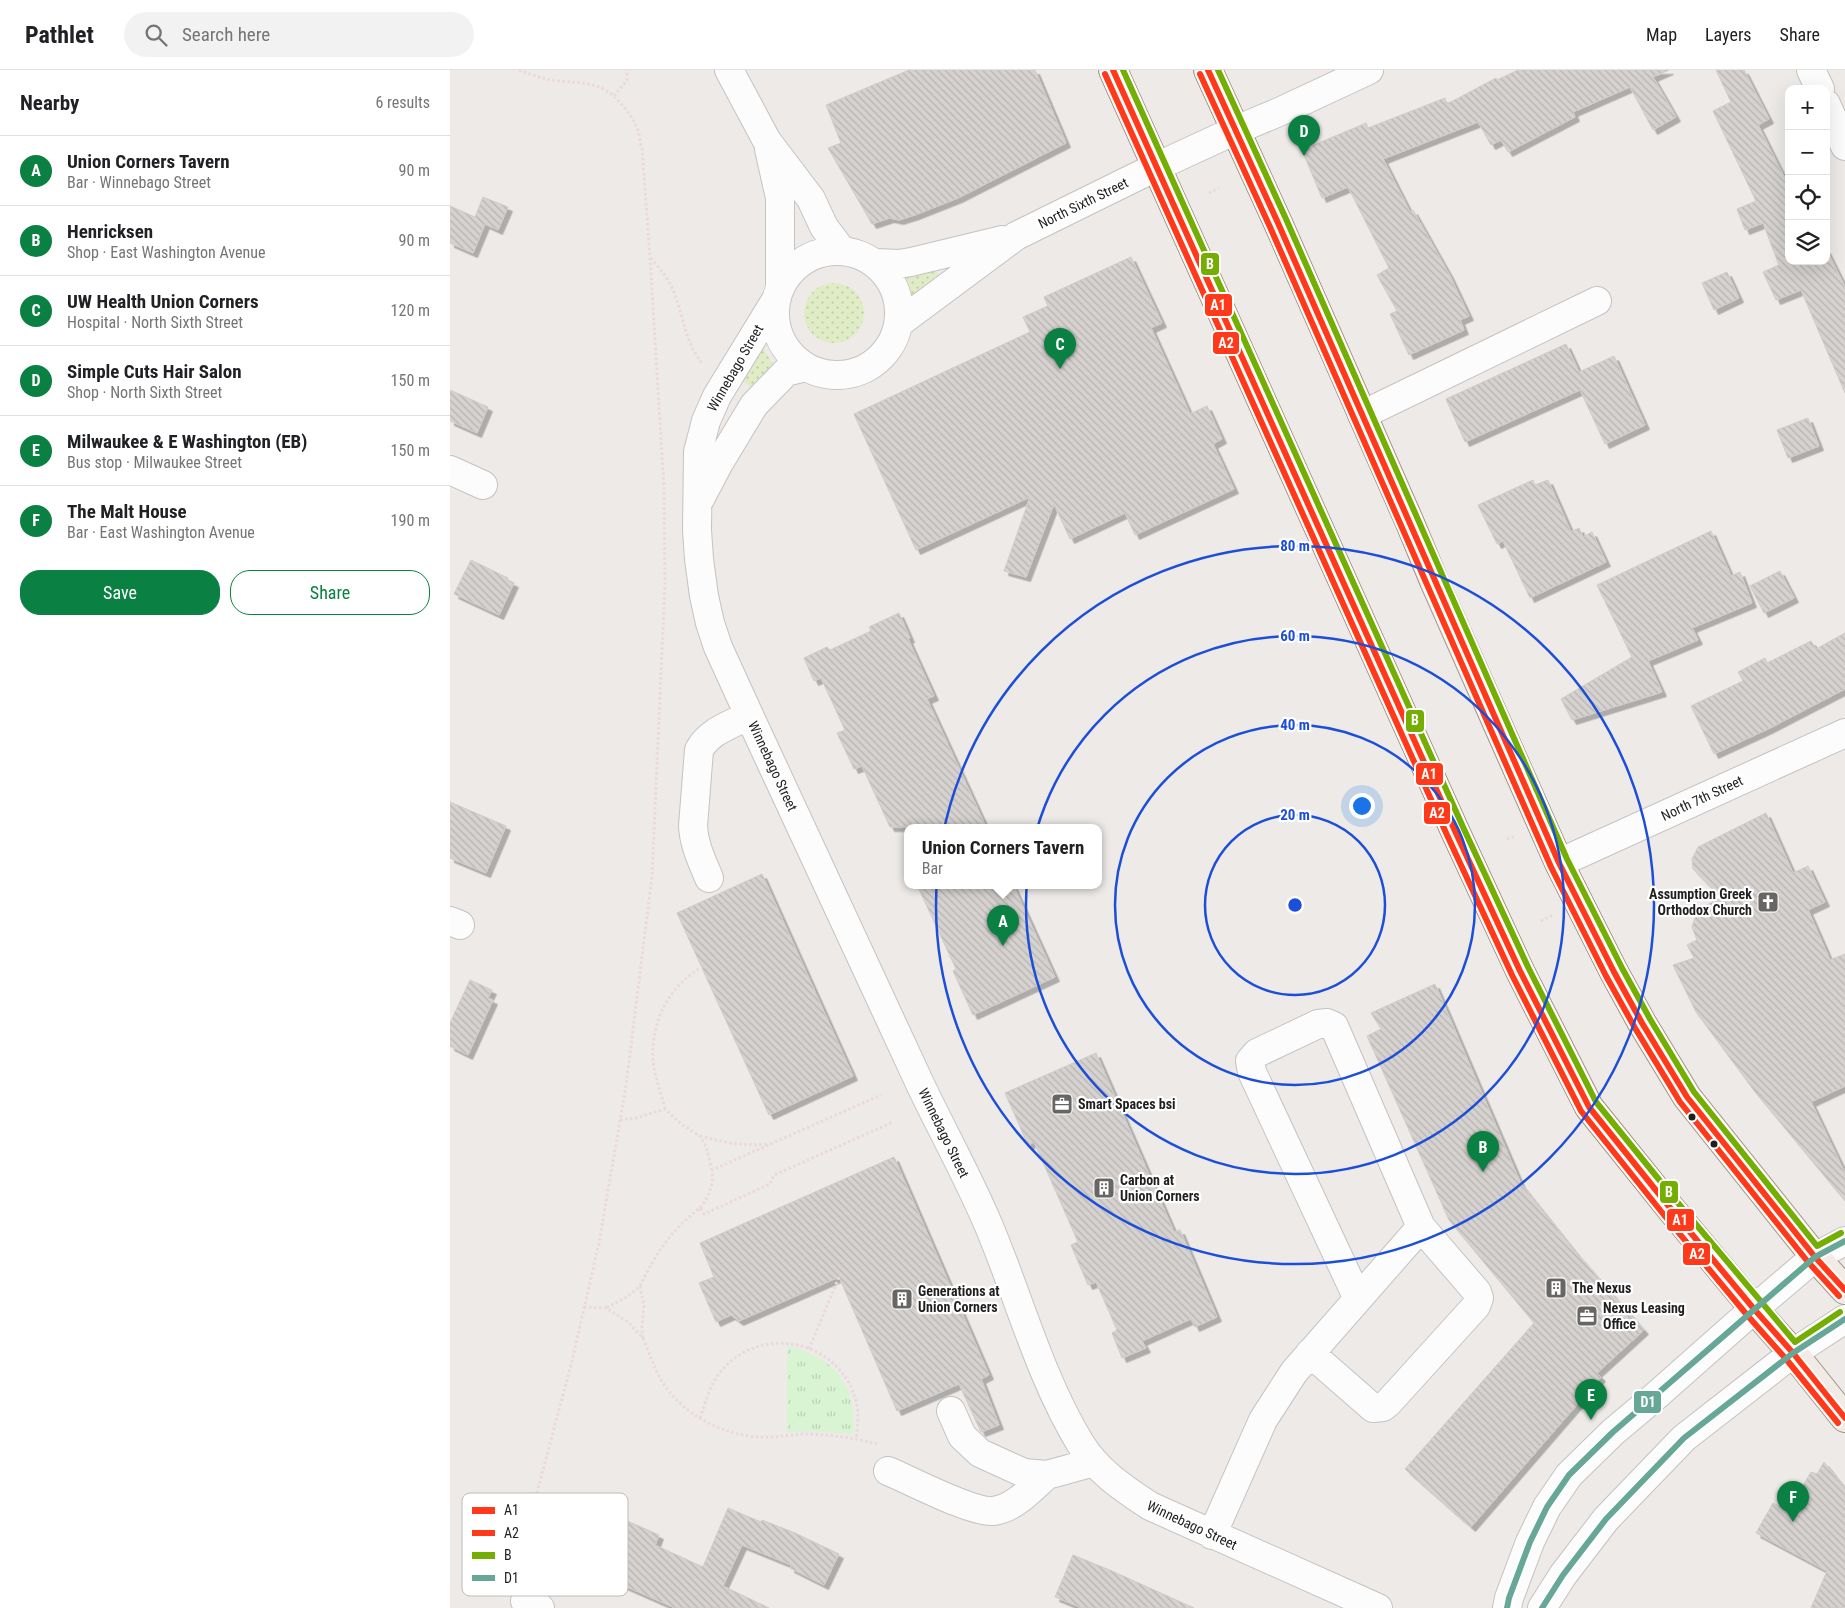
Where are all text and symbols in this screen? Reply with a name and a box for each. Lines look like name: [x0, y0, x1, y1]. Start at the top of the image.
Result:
search box: [124, 12, 474, 57]
text: Pathlet: [25, 21, 94, 49]
icon: search: [142, 21, 170, 49]
text: Search here: [182, 23, 270, 46]
text: Map: [1646, 24, 1677, 45]
text: Layers: [1705, 24, 1752, 45]
text: Share: [1780, 24, 1820, 45]
map controls: [1785, 85, 1830, 265]
button: +: [1785, 85, 1830, 130]
text: Nearby: [20, 91, 79, 115]
text: 6 results: [375, 93, 430, 112]
pin: D: [1288, 115, 1320, 156]
button: −: [1785, 130, 1830, 175]
text: Union Corners Tavern: [67, 150, 230, 173]
text: A: [31, 161, 41, 180]
text: 90 m: [398, 161, 430, 180]
text: Bar · Winnebago Street: [67, 173, 211, 192]
street label: North Sixth Street: [1035, 174, 1131, 232]
button: locate: [1785, 175, 1830, 220]
text: Henricksen: [67, 220, 153, 243]
button: layers: [1785, 220, 1830, 265]
text: B: [32, 231, 40, 250]
text: 90 m: [398, 231, 430, 250]
text: Shop · East Washington Avenue: [67, 243, 266, 262]
line badge: B: [1200, 252, 1220, 276]
text: B: [1206, 256, 1214, 272]
text: UW Health Union Corners: [67, 290, 259, 313]
line badge: A1: [1204, 293, 1233, 317]
text: A1: [1210, 297, 1226, 313]
text: C: [31, 301, 41, 320]
text: 120 m: [391, 301, 430, 320]
text: Hospital · North Sixth Street: [67, 313, 243, 332]
street label: Winnebago Street: [704, 322, 766, 414]
pin: C: [1044, 328, 1076, 369]
line badge: A2: [1212, 331, 1240, 355]
text: A2: [1218, 335, 1234, 351]
text: Simple Cuts Hair Salon: [67, 360, 242, 383]
text: D: [31, 371, 41, 390]
text: 150 m: [391, 371, 430, 390]
text: Shop · North Sixth Street: [67, 383, 222, 402]
text: Milwaukee & E Washington (EB): [67, 430, 307, 453]
text: E: [32, 441, 40, 460]
text: 150 m: [391, 441, 430, 460]
text: Bus stop · Milwaukee Street: [67, 453, 242, 472]
text: The Malt House: [67, 500, 187, 523]
text: F: [32, 511, 40, 530]
text: 190 m: [391, 511, 430, 530]
text: Bar · East Washington Avenue: [67, 523, 255, 542]
text: 80 m: [1280, 537, 1310, 555]
button: Save: [20, 570, 220, 615]
button: Share: [230, 570, 430, 615]
text: 60 m: [1280, 627, 1310, 645]
line badge: B: [1405, 709, 1425, 733]
text: B: [1411, 712, 1419, 728]
text: 40 m: [1280, 716, 1310, 734]
street label: Winnebago Street: [745, 718, 801, 814]
line badge: A1: [1415, 762, 1444, 786]
text: A1: [1421, 766, 1437, 782]
street label: North 7th Street: [1659, 772, 1745, 824]
your location: [1349, 793, 1375, 819]
line badge: A2: [1423, 801, 1451, 825]
text: A2: [1429, 805, 1445, 821]
text: 20 m: [1280, 806, 1310, 824]
popup: [904, 824, 1102, 889]
text: Union Corners Tavern: [922, 836, 1084, 859]
text: Bar: [922, 859, 943, 878]
place label: Assumption Greek Orthodox Church: [1649, 886, 1752, 918]
church icon: Assumption Greek Orthodox Church: [1756, 890, 1780, 914]
centre of rings: [1286, 896, 1304, 914]
pin: A: [987, 905, 1019, 946]
street label: Winnebago Street: [915, 1086, 973, 1180]
office icon: Smart Spaces bsi: [1050, 1092, 1074, 1116]
place label: Smart Spaces bsi: [1078, 1096, 1176, 1112]
unlabelled marker: [1687, 1112, 1697, 1122]
pin: B: [1467, 1131, 1499, 1172]
unlabelled marker: [1709, 1139, 1719, 1149]
place label: Carbon at Union Corners: [1120, 1172, 1200, 1204]
building icon: Carbon at Union Corners: [1092, 1176, 1116, 1200]
line badge: B: [1659, 1180, 1679, 1204]
text: B: [1665, 1184, 1673, 1200]
line badge: A1: [1666, 1208, 1695, 1232]
text: A1: [1672, 1212, 1688, 1228]
line badge: A2: [1682, 1242, 1711, 1266]
text: A2: [1689, 1246, 1705, 1262]
building icon: The Nexus: [1544, 1276, 1568, 1300]
place label: The Nexus: [1572, 1280, 1631, 1296]
place label: Generations at Union Corners: [918, 1283, 1000, 1315]
building icon: Generations at Union Corners: [890, 1287, 914, 1311]
place label: Nexus Leasing Office: [1603, 1300, 1685, 1332]
office icon: Nexus Leasing Office: [1575, 1304, 1599, 1328]
pin: E: [1575, 1379, 1607, 1420]
line badge: D1: [1633, 1390, 1662, 1414]
text: D1: [1641, 1394, 1655, 1410]
pin: F: [1777, 1481, 1809, 1522]
legend: [462, 1493, 628, 1596]
street label: Winnebago Street: [1144, 1497, 1240, 1553]
text: A1: [504, 1502, 519, 1518]
text: A2: [504, 1525, 519, 1541]
text: B: [504, 1547, 512, 1563]
text: D1: [504, 1570, 519, 1586]

